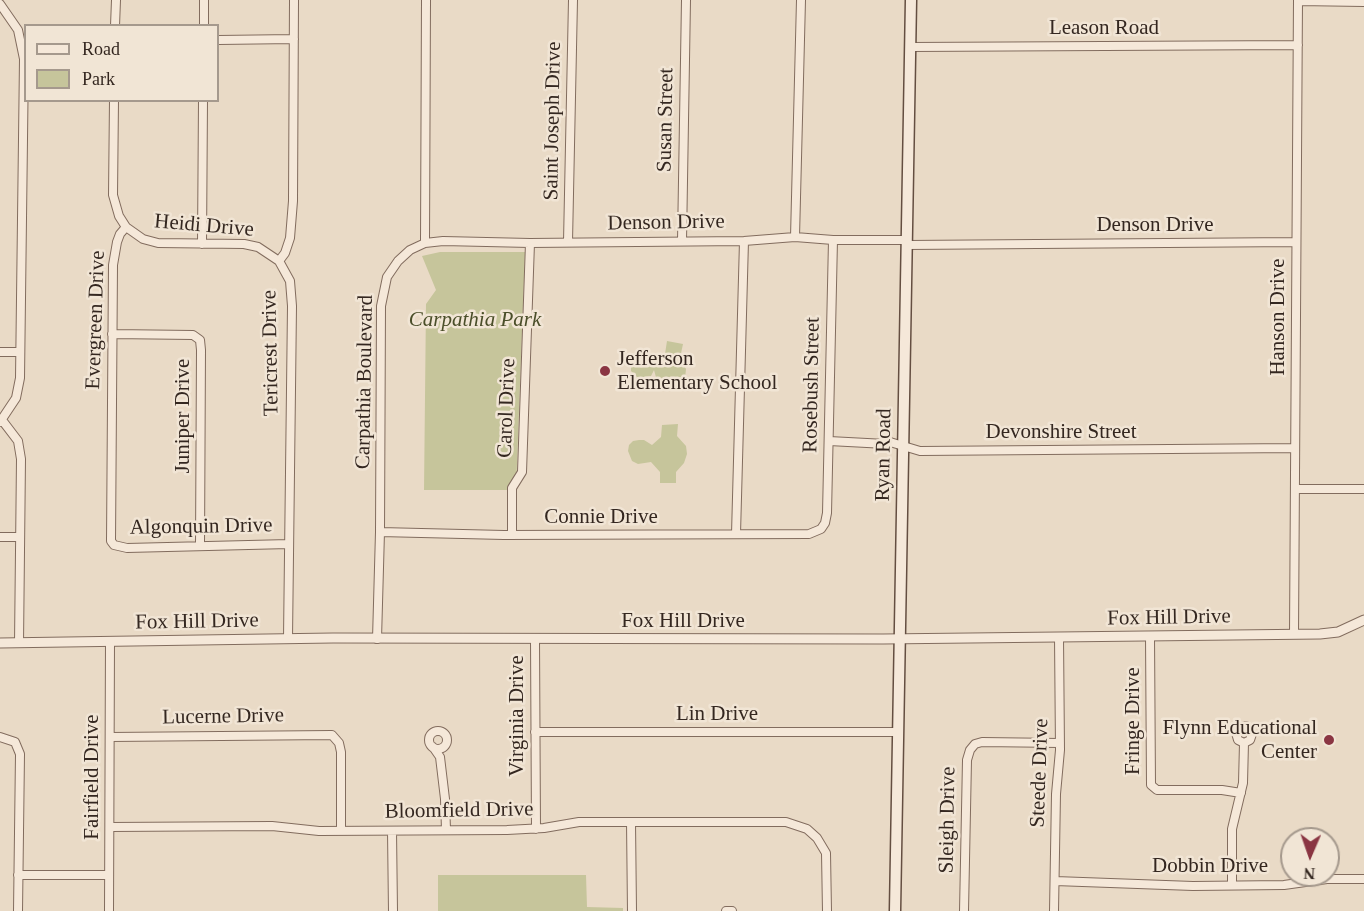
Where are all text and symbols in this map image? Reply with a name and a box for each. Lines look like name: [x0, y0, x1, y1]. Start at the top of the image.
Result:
street label: Leason Road: [1049, 15, 1159, 41]
legend: [24, 24, 219, 102]
text: Road: [82, 39, 120, 59]
street label: Saint Joseph Drive: [539, 41, 567, 201]
street label: Susan Street: [652, 68, 680, 172]
text: Park: [82, 69, 115, 89]
street label: Heidi Drive: [153, 209, 255, 243]
street label: Denson Drive: [607, 209, 725, 237]
street label: Denson Drive: [1096, 212, 1214, 238]
street label: Evergreen Drive: [81, 250, 111, 390]
street label: Hanson Drive: [1265, 258, 1291, 376]
street label: Tericrest Drive: [257, 290, 285, 416]
street label: Carpathia Boulevard: [351, 295, 379, 469]
park label: Carpathia Park: [409, 307, 541, 333]
street label: Rosebush Street: [798, 317, 826, 453]
place label: Jefferson Elementary School: [617, 346, 777, 396]
street label: Carol Drive: [493, 358, 521, 458]
street label: Juniper Drive: [170, 359, 196, 473]
marker: Jefferson Elementary School: [598, 364, 612, 378]
street label: Ryan Road: [871, 408, 897, 502]
street label: Devonshire Street: [985, 419, 1137, 445]
street label: Connie Drive: [544, 504, 658, 530]
street label: Algonquin Drive: [129, 513, 273, 541]
street label: Fox Hill Drive: [1107, 604, 1231, 632]
street label: Fox Hill Drive: [135, 608, 259, 636]
street label: Fox Hill Drive: [621, 608, 745, 634]
street label: Virginia Drive: [504, 655, 530, 777]
street label: Fringe Drive: [1120, 667, 1146, 775]
street label: Lin Drive: [676, 701, 758, 727]
street label: Lucerne Drive: [162, 703, 284, 731]
street label: Fairfield Drive: [79, 714, 105, 840]
place label: Flynn Educational Center: [1162, 715, 1317, 765]
street label: Steede Drive: [1026, 718, 1054, 828]
marker: Flynn Educational Center: [1322, 733, 1336, 747]
street label: Sleigh Drive: [934, 766, 962, 874]
street label: Bloomfield Drive: [384, 797, 534, 825]
north arrow: [1280, 827, 1340, 887]
street label: Dobbin Drive: [1152, 853, 1268, 879]
text: N: [1303, 865, 1315, 882]

